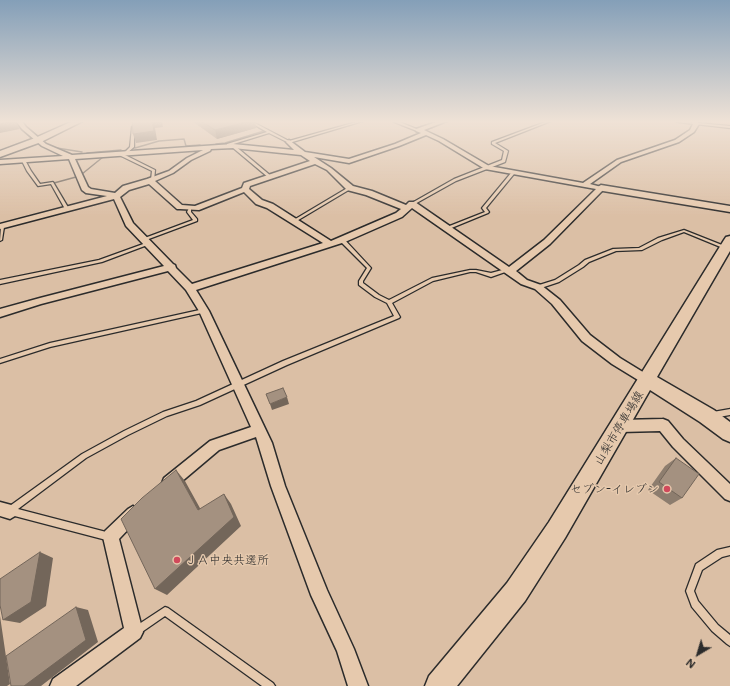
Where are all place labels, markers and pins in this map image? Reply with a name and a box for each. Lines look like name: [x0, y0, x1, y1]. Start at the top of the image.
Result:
place label: セブン-イレブン: [570, 482, 659, 496]
marker: セブン-イレブン: [662, 484, 672, 494]
place label: ＪＡ中央共選所: [185, 553, 269, 567]
marker: ＪＡ中央共選所: [172, 555, 182, 565]

